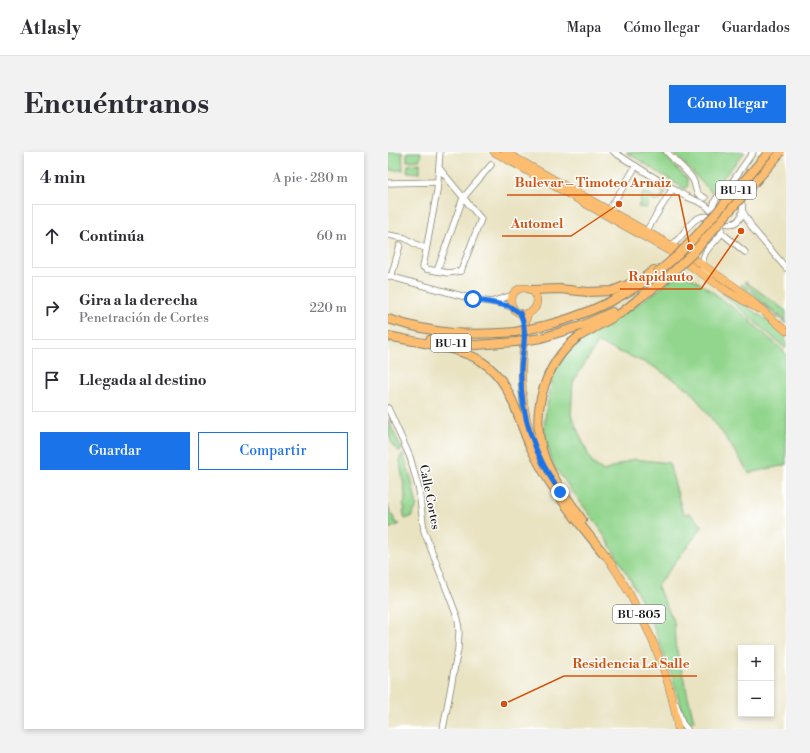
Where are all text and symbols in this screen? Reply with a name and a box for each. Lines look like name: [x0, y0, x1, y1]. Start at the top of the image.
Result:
text: Atlasly: [20, 16, 81, 40]
text: Mapa: [567, 19, 601, 37]
text: Cómo llegar: [623, 19, 700, 37]
text: Guardados: [722, 19, 790, 37]
button: Cómo llegar: [669, 85, 786, 123]
text: Encuéntranos: [24, 87, 209, 122]
text: 4 min: [40, 167, 85, 189]
text: A pie · 280 m: [272, 170, 348, 186]
callout: Bulevar – Timoteo Arnaiz: [507, 170, 679, 195]
text: Bulevar – Timoteo Arnaiz: [515, 175, 671, 191]
road number: BU-11: [716, 181, 756, 199]
callout: Automel: [502, 211, 571, 236]
text: Automel: [510, 216, 564, 232]
icon: ahead: [41, 225, 63, 247]
text: Continúa: [79, 227, 144, 246]
text: 60 m: [316, 228, 347, 244]
callout: Rapidauto: [620, 264, 701, 289]
text: Rapidauto: [629, 269, 694, 285]
route start: [464, 290, 482, 308]
text: Gira a la derecha: [79, 291, 198, 310]
icon: right: [41, 297, 63, 319]
text: 220 m: [309, 300, 347, 316]
text: Penetración de Cortes: [79, 310, 209, 326]
road number: BU-11: [431, 334, 471, 352]
icon: arrive: [41, 369, 63, 391]
text: Llegada al destino: [79, 371, 207, 390]
button: Guardar: [40, 432, 190, 470]
button: Compartir: [198, 432, 348, 470]
street label: Calle Cortes: [416, 463, 443, 531]
route end: [551, 483, 569, 501]
road number: BU-805: [613, 605, 665, 623]
map controls: [738, 645, 774, 717]
button: +: [738, 645, 774, 681]
callout: Residencia La Salle: [564, 651, 697, 676]
text: Residencia La Salle: [572, 656, 690, 672]
button: −: [738, 681, 774, 717]

